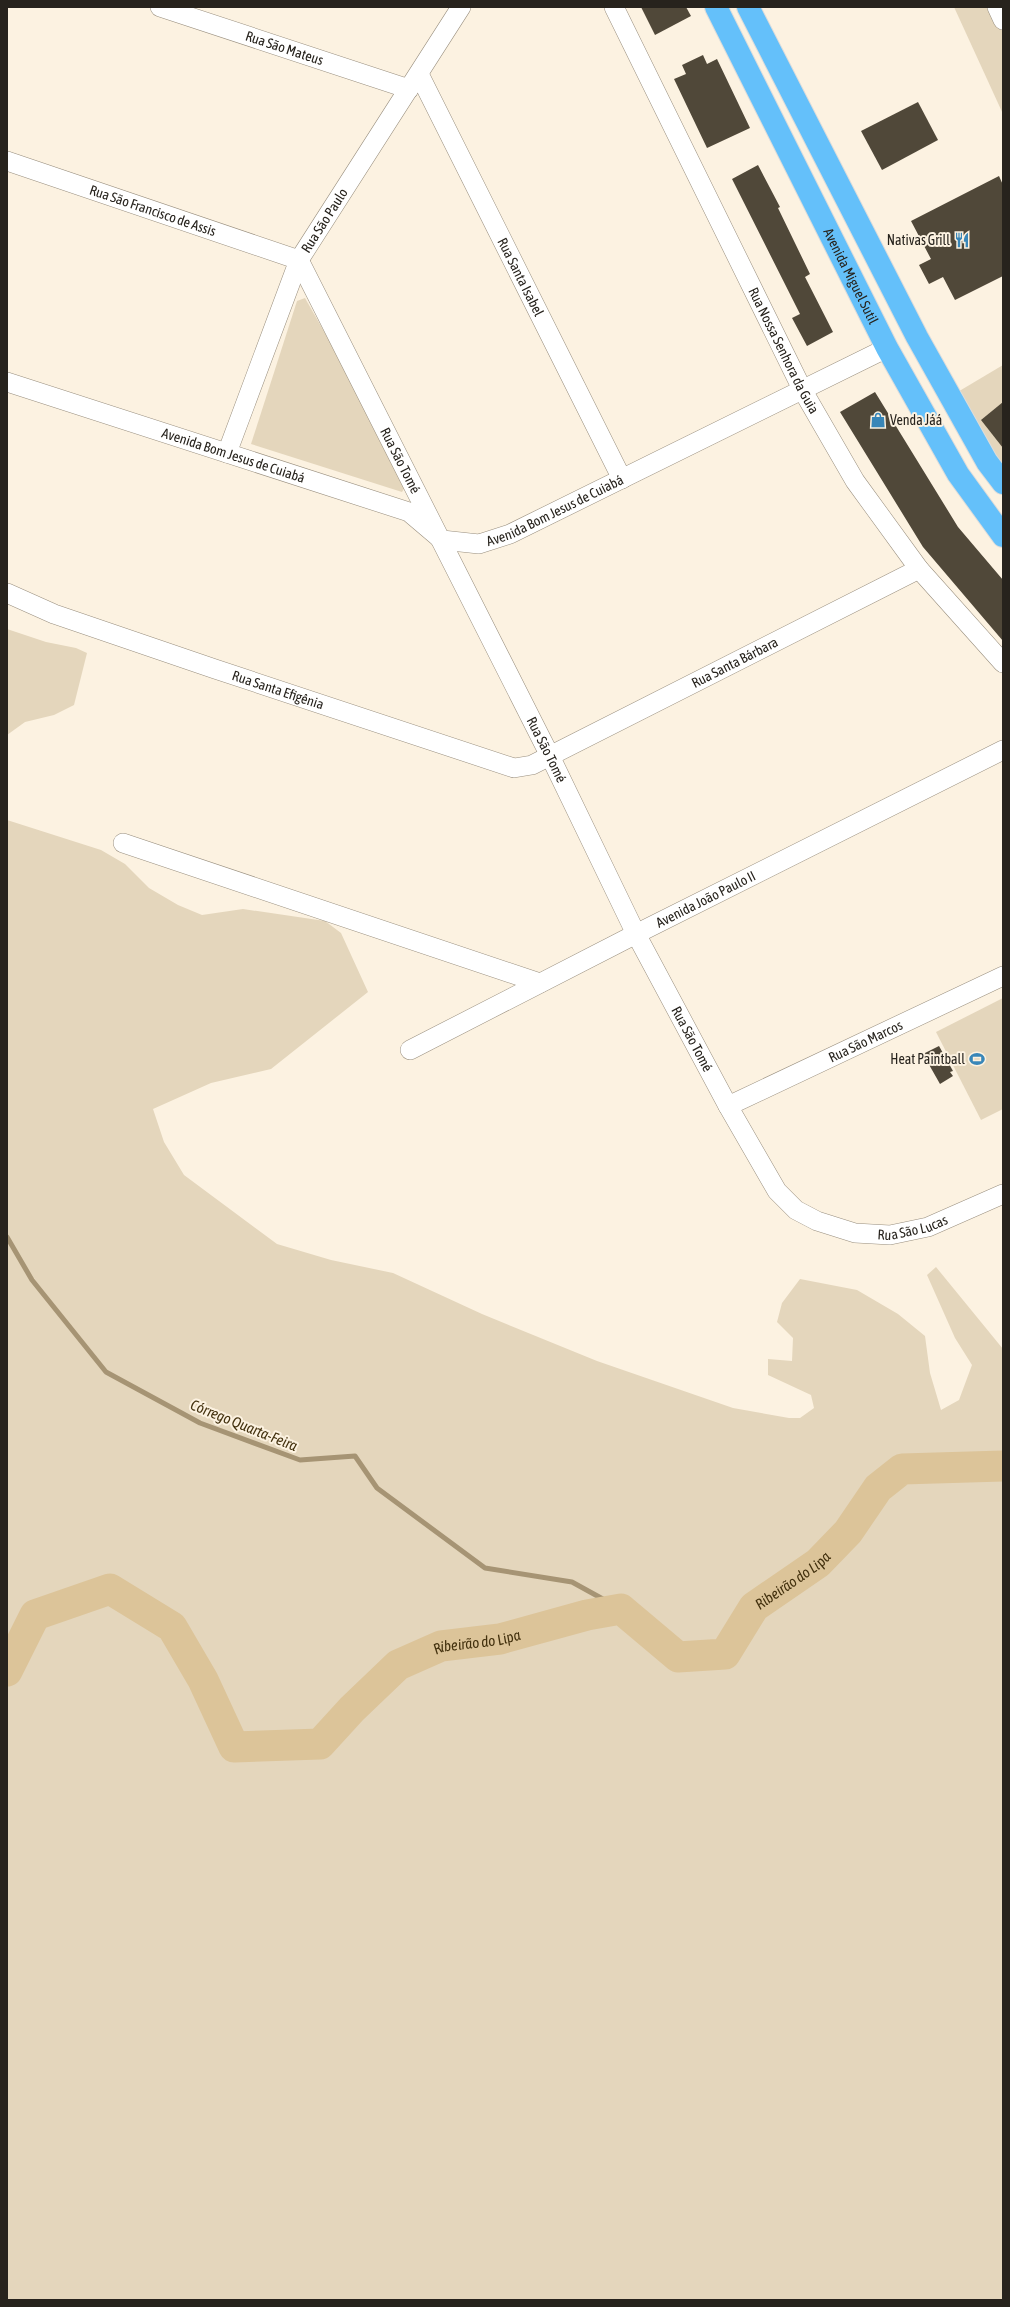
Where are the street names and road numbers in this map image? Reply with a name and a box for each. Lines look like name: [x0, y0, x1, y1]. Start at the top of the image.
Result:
street label: Rua São Mateus: [243, 28, 325, 68]
street label: Rua São Francisco de Assis: [87, 182, 218, 239]
street label: Rua São Paulo: [298, 185, 351, 256]
street label: Avenida Miguel Sutil: [820, 226, 882, 327]
street label: Rua Santa Isabel: [494, 235, 547, 319]
street label: Rua Nossa Senhora da Guia: [745, 285, 822, 416]
street label: Avenida Bom Jesus de Cuiabá: [160, 425, 307, 486]
street label: Rua São Tomé: [377, 425, 424, 496]
street label: Avenida Bom Jesus de Cuiabá: [484, 471, 626, 549]
street label: Rua Santa Bárbara: [689, 634, 781, 691]
street label: Rua Santa Efigênia: [230, 667, 326, 712]
street label: Rua São Tomé: [523, 714, 570, 785]
street label: Avenida João Paulo II: [653, 867, 758, 931]
street label: Rua São Tomé: [668, 1004, 716, 1074]
street label: Rua São Marcos: [826, 1017, 905, 1065]
street label: Rua São Lucas: [877, 1211, 950, 1243]

